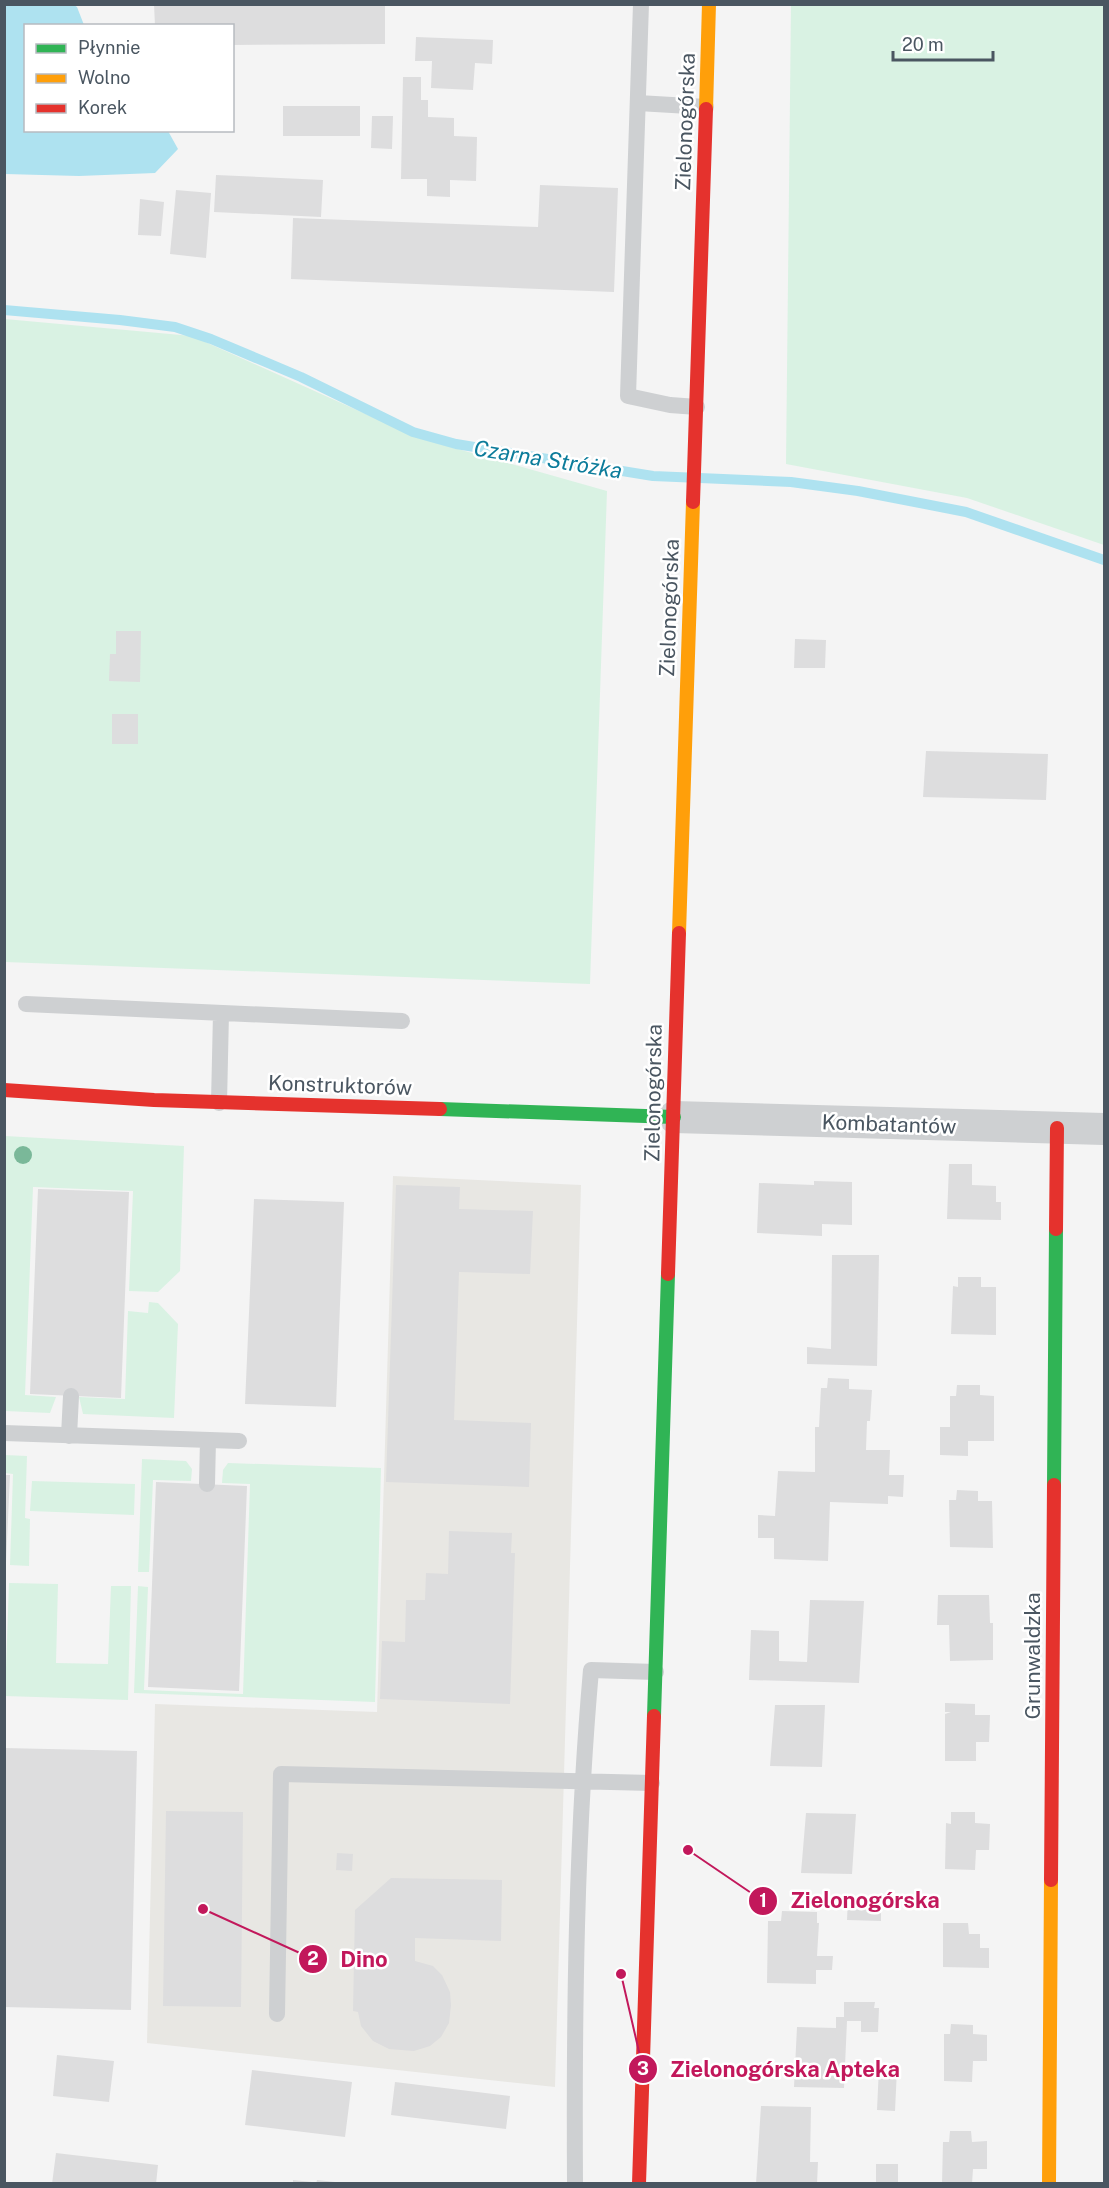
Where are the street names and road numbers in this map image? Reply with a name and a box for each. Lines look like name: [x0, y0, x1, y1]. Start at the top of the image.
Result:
street label: Zielonogórska: [670, 52, 700, 192]
street label: Zielonogórska: [654, 538, 684, 678]
street label: Zielonogórska: [639, 1024, 667, 1162]
street label: Konstruktorów: [268, 1070, 412, 1100]
street label: Kombatantów: [821, 1109, 957, 1139]
street label: Grunwaldzka: [1020, 1592, 1045, 1720]

